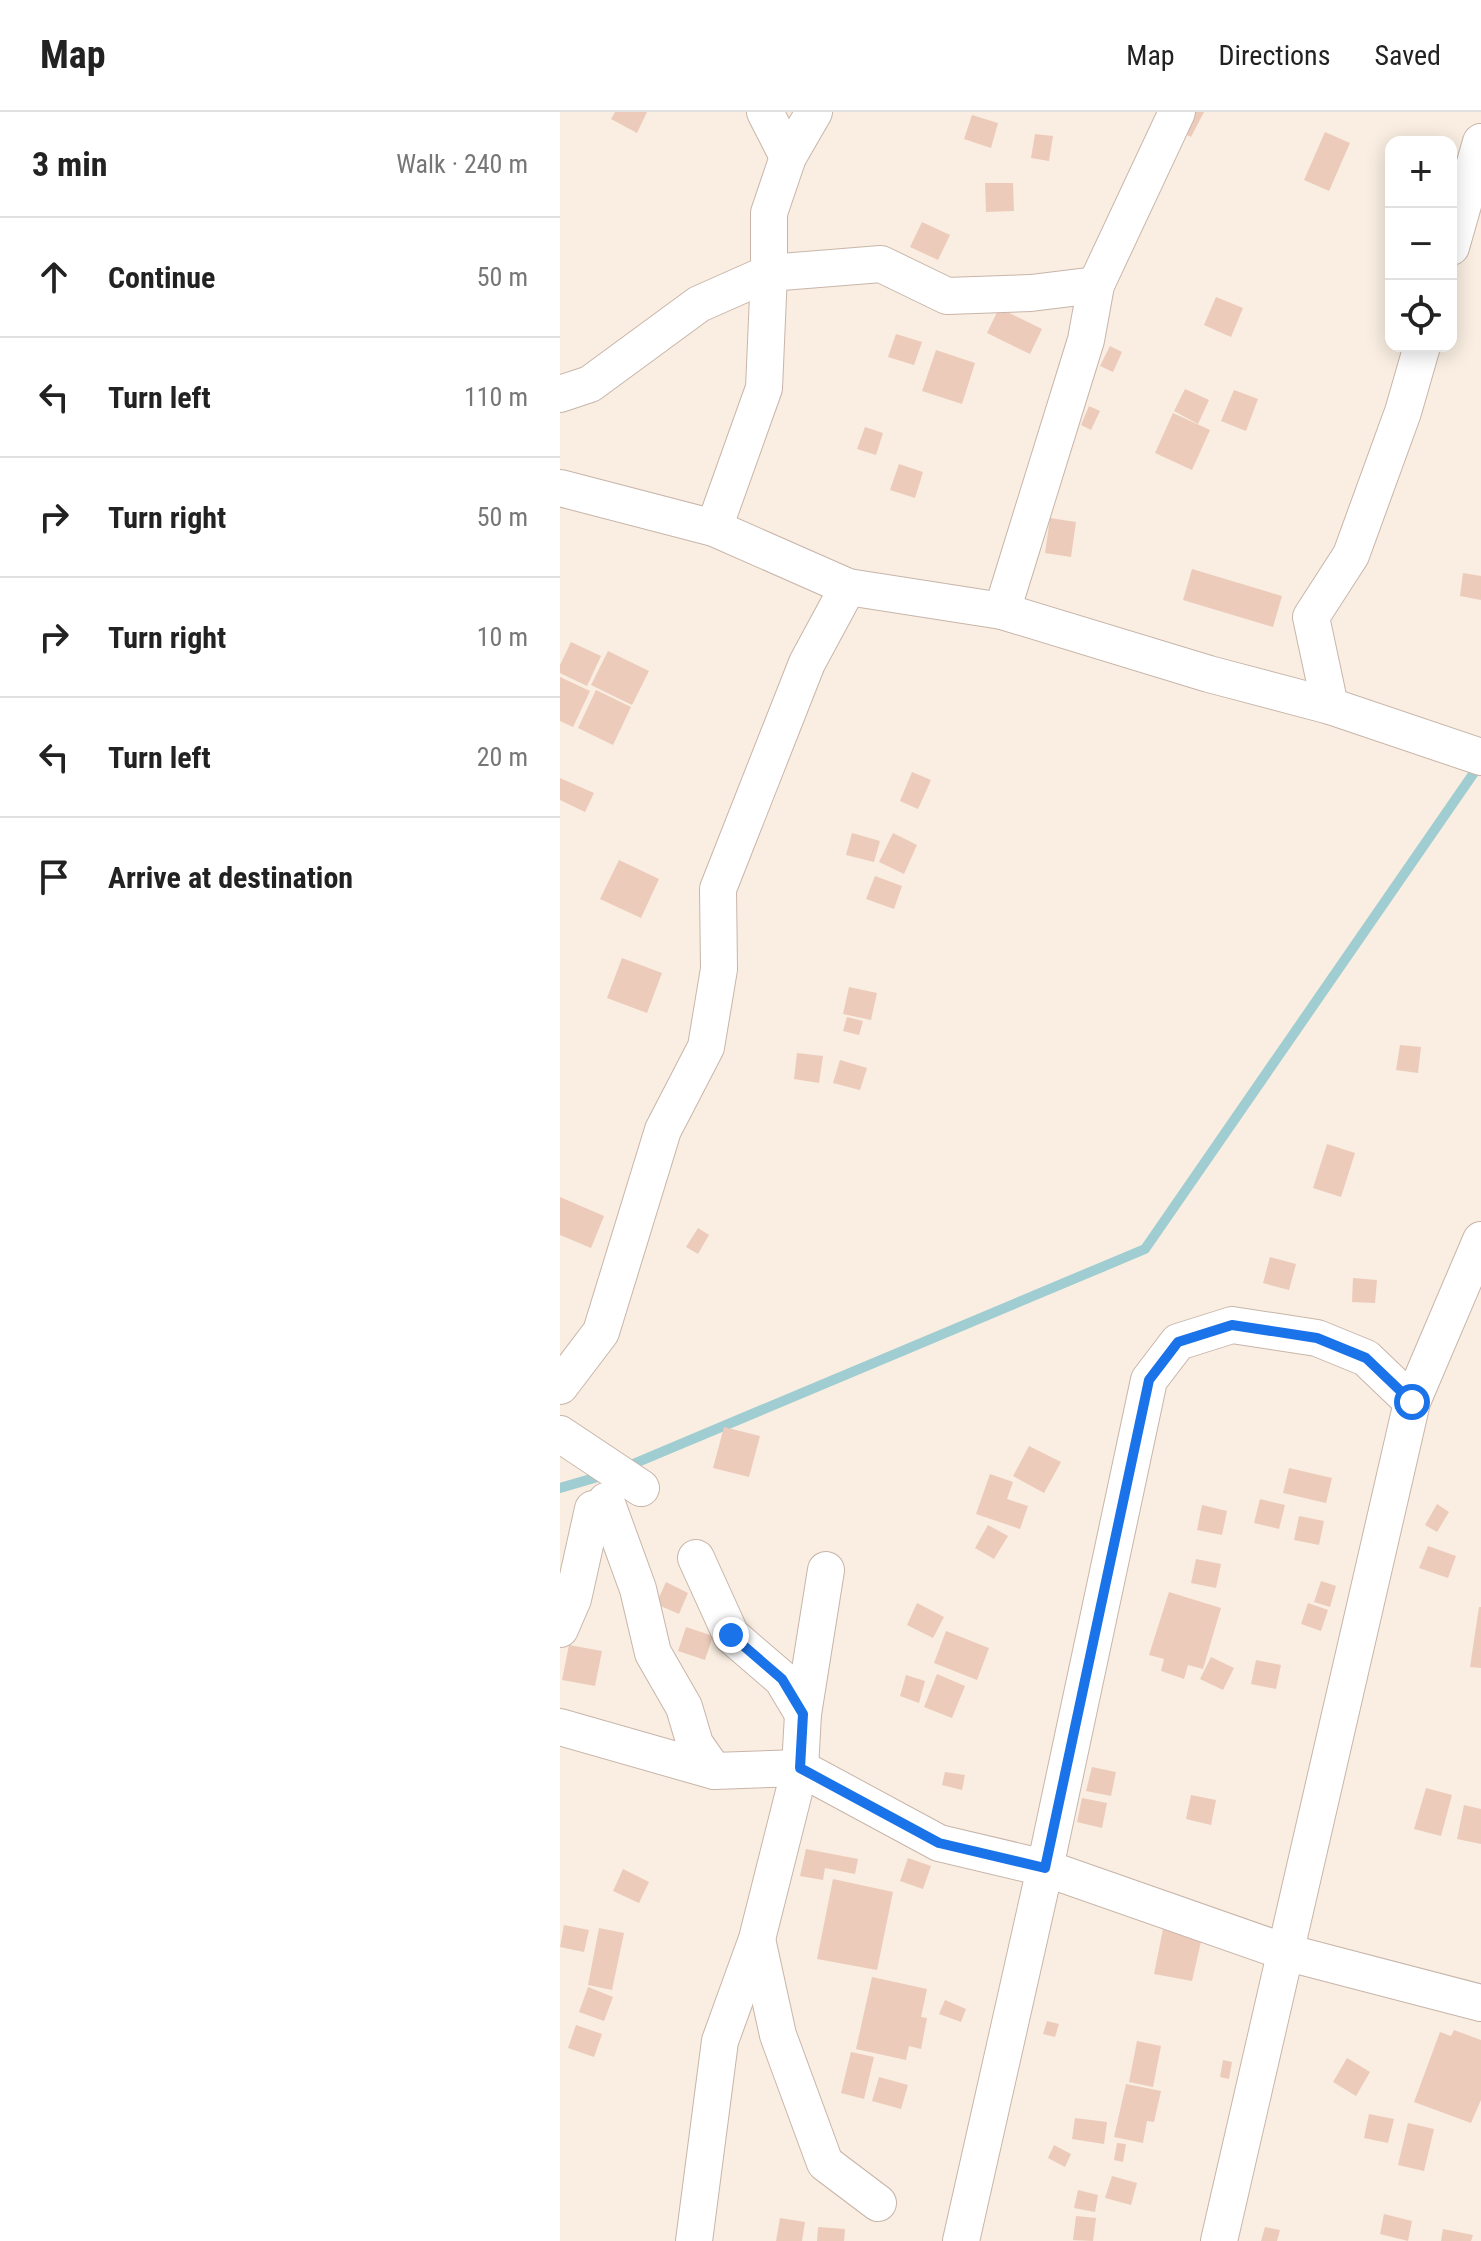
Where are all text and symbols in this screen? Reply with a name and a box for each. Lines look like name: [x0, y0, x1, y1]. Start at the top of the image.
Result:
text: Map: [40, 33, 106, 77]
text: Map: [1126, 39, 1175, 72]
text: Directions: [1219, 39, 1330, 72]
text: Saved: [1374, 39, 1441, 72]
map controls: [1385, 136, 1457, 352]
button: +: [1385, 136, 1457, 208]
text: 3 min: [32, 144, 108, 184]
text: Walk · 240 m: [396, 149, 528, 179]
button: −: [1385, 208, 1457, 280]
icon: ahead: [32, 255, 76, 299]
text: Continue: [108, 260, 215, 295]
text: 50 m: [477, 262, 528, 292]
button: locate: [1385, 280, 1457, 352]
icon: left: [32, 375, 76, 419]
text: Turn left: [108, 380, 211, 415]
text: 110 m: [464, 382, 528, 412]
icon: right: [32, 495, 76, 539]
text: Turn right: [108, 500, 226, 535]
text: 50 m: [477, 502, 528, 532]
icon: right: [32, 615, 76, 659]
text: Turn right: [108, 620, 226, 655]
text: 10 m: [477, 622, 528, 652]
icon: left: [32, 735, 76, 779]
text: Turn left: [108, 740, 211, 775]
text: 20 m: [477, 742, 528, 772]
icon: arrive: [32, 855, 76, 899]
text: Arrive at destination: [108, 860, 353, 895]
route start: [1394, 1384, 1430, 1420]
route end: [713, 1617, 749, 1653]

